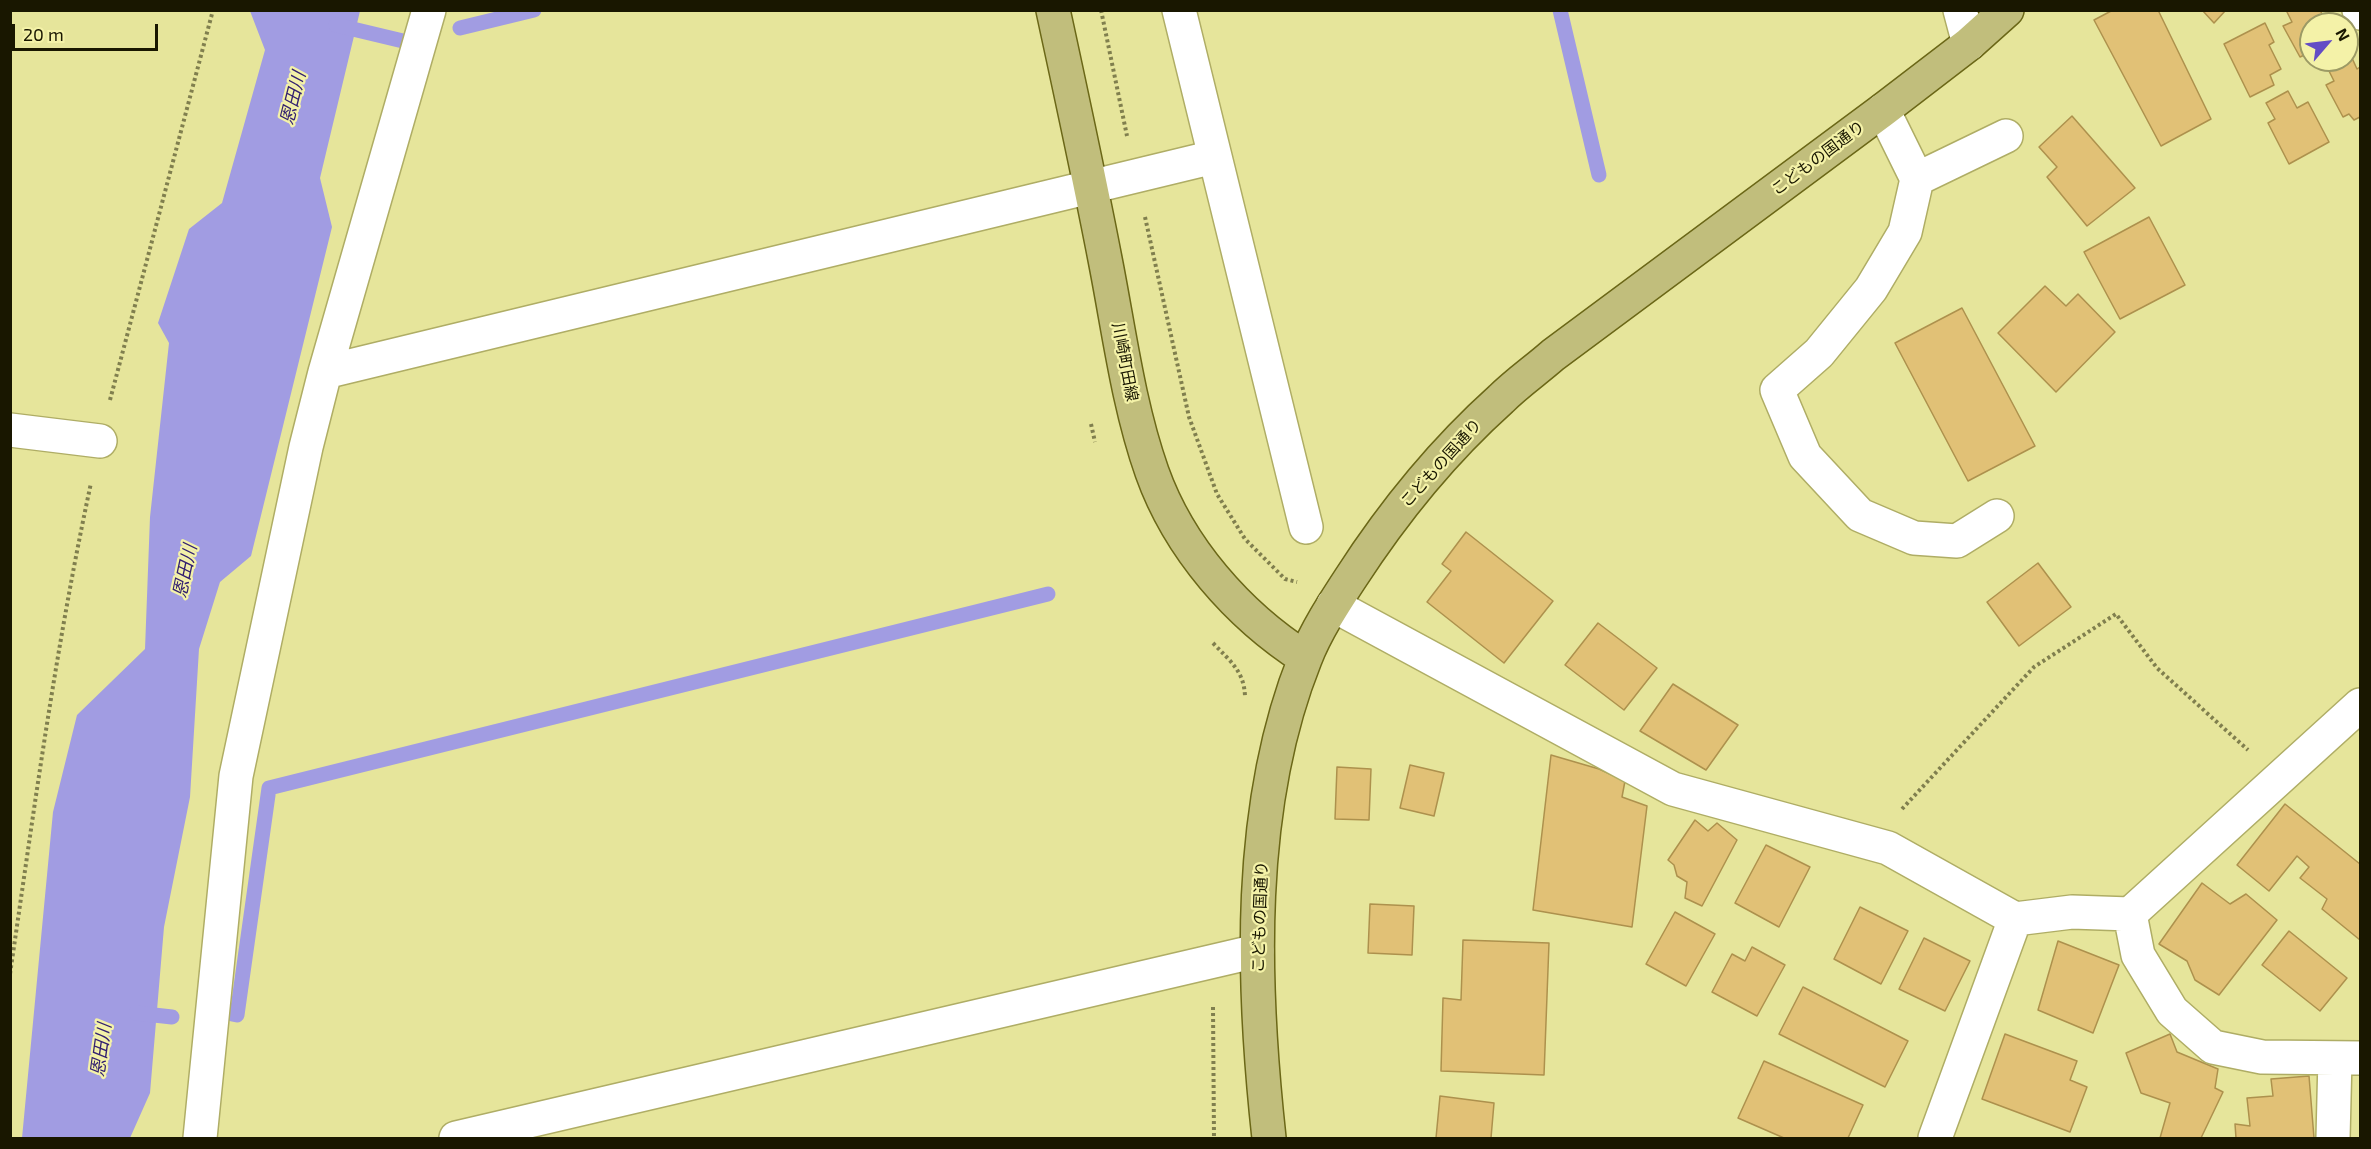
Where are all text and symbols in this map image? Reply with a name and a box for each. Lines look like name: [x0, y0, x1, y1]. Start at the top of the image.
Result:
scale bar: [15, 12, 160, 50]
north arrow: [2299, 12, 2359, 72]
text: 20 m: [23, 23, 64, 45]
text: N: [2332, 25, 2355, 44]
water label: 恩田川: [276, 69, 310, 127]
street label: こどもの国通り: [1767, 117, 1869, 199]
street label: 川崎町田線: [1108, 321, 1142, 403]
street label: こどもの国通り: [1396, 415, 1486, 511]
water label: 恩田川: [169, 542, 201, 600]
street label: こどもの国通り: [1248, 861, 1272, 973]
water label: 恩田川: [87, 1022, 115, 1078]

